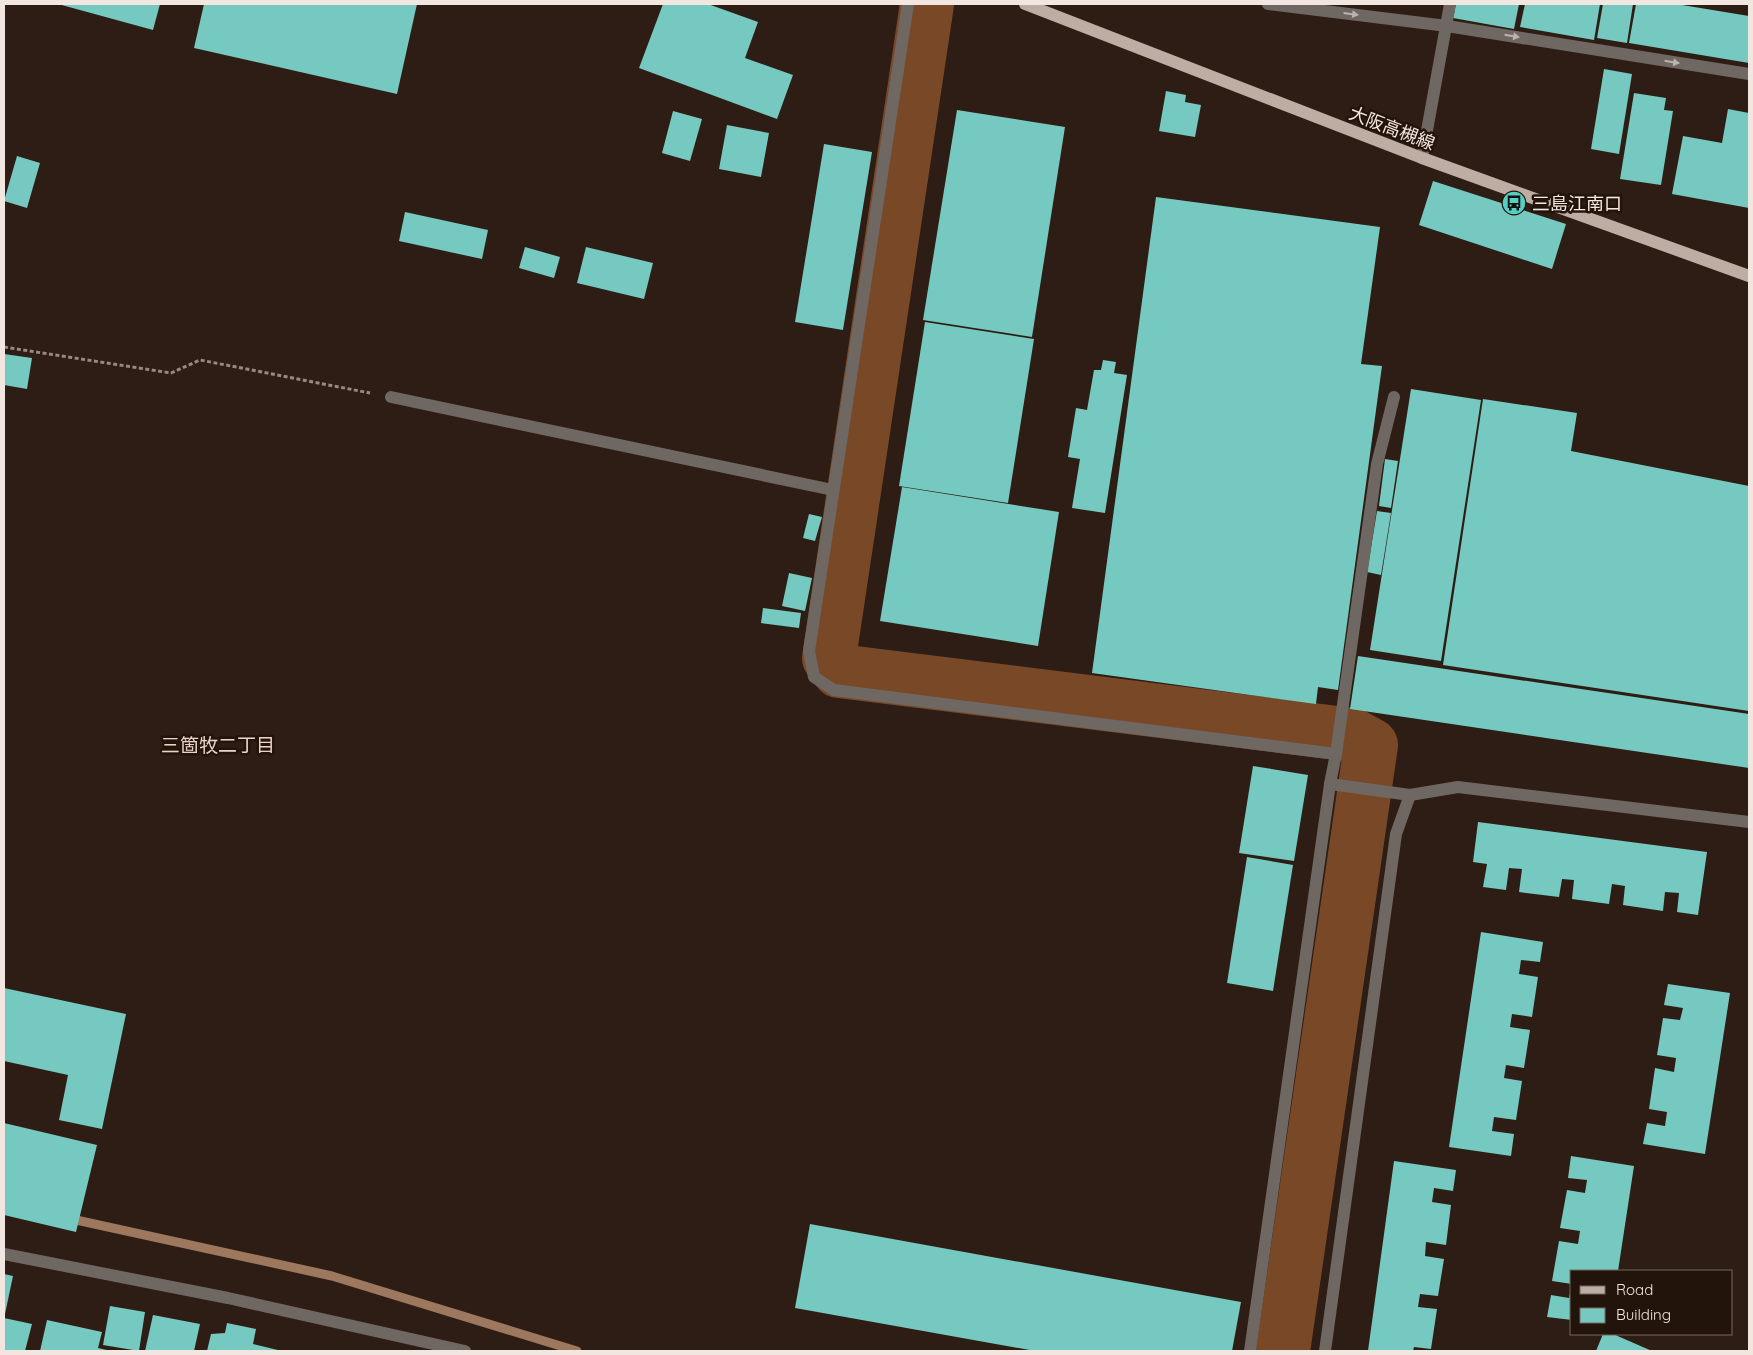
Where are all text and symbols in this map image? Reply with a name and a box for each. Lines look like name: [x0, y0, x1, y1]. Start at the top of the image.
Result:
one-way arrow: [1343, 10, 1359, 18]
one-way arrow: [1504, 32, 1520, 40]
one-way arrow: [1665, 58, 1681, 66]
street label: 大阪高槻線: [1346, 101, 1438, 155]
bus stop icon: 三島江南口: [1501, 190, 1527, 216]
place label: 三島江南口: [1532, 192, 1622, 215]
district label: 三箇牧二丁目: [161, 733, 275, 757]
legend: [1570, 1270, 1733, 1335]
text: Road: [1616, 1280, 1653, 1299]
text: Building: [1616, 1305, 1671, 1324]

